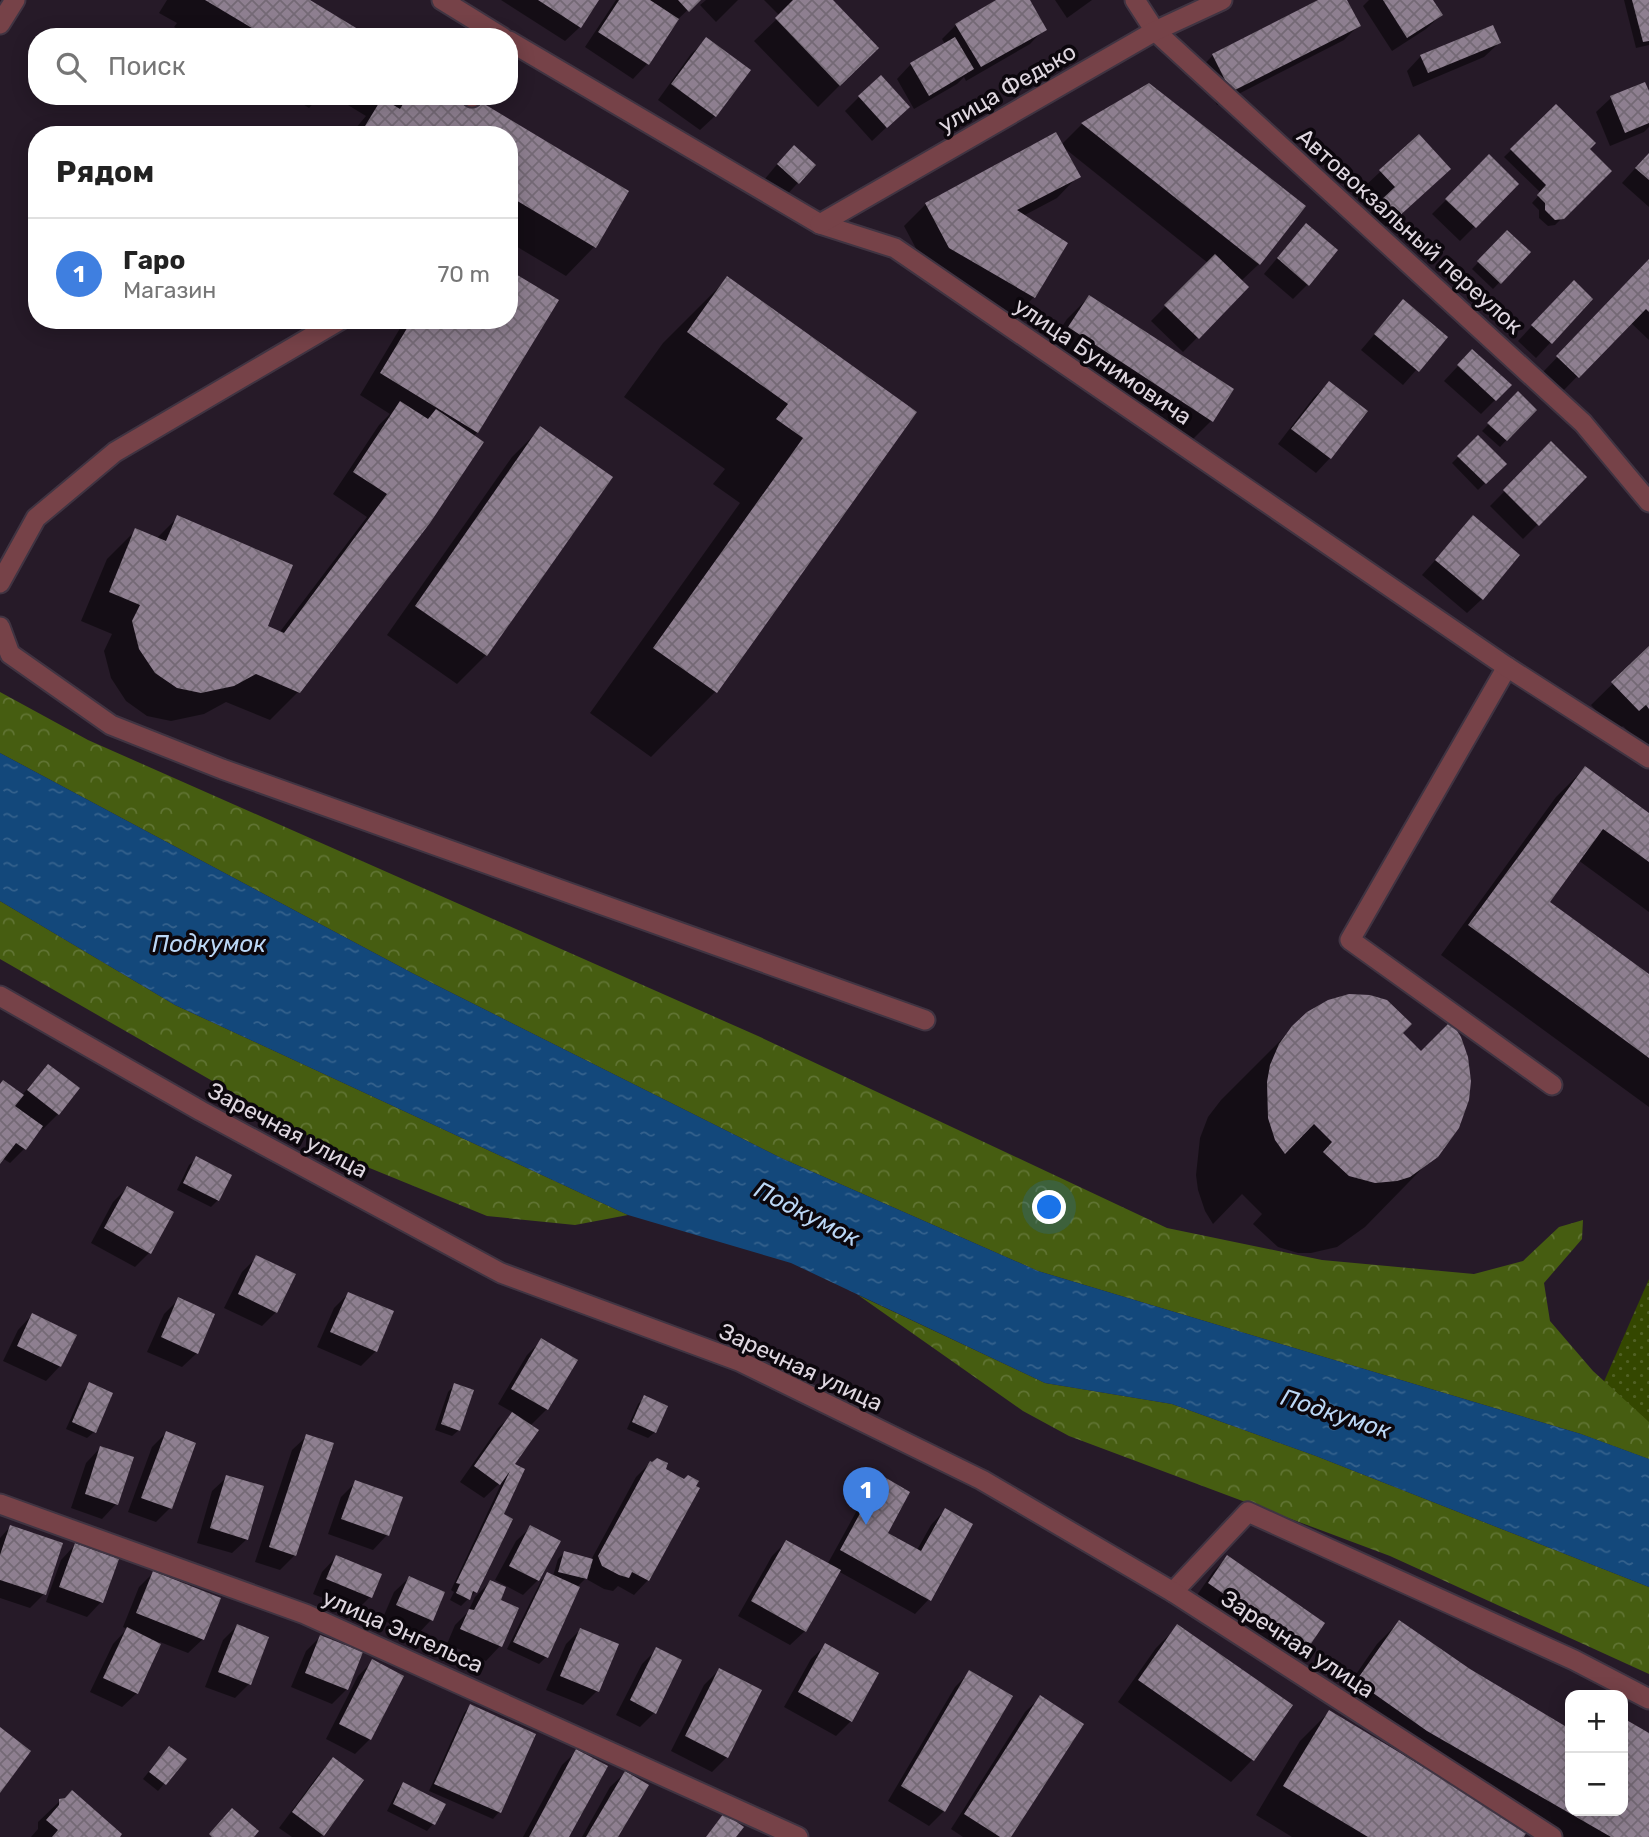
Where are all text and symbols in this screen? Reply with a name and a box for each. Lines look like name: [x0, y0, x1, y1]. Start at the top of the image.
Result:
search box: [28, 28, 518, 105]
street label: улица Федько: [933, 37, 1081, 139]
icon: search: [52, 48, 90, 86]
text: Поиск: [108, 51, 186, 82]
street label: Автовокзальный переулок: [1291, 122, 1529, 340]
text: Рядом: [56, 154, 154, 190]
text: Гаро: [123, 245, 185, 276]
text: 1: [73, 260, 85, 288]
text: 70 m: [438, 260, 490, 288]
text: Магазин: [123, 276, 216, 304]
street label: улица Бунимовича: [1009, 291, 1197, 431]
water label: Подкумок: [152, 930, 266, 958]
street label: Заречная улица: [203, 1076, 373, 1184]
water label: Подкумок: [750, 1176, 864, 1252]
your location: [1032, 1190, 1066, 1224]
street label: Заречная улица: [715, 1317, 887, 1417]
water label: Подкумок: [1278, 1383, 1395, 1445]
pin: 1: [843, 1467, 889, 1525]
street label: улица Энгельса: [318, 1583, 488, 1679]
street label: Заречная улица: [1216, 1584, 1380, 1704]
map controls: [1565, 1690, 1628, 1816]
button: +: [1565, 1690, 1628, 1753]
button: −: [1565, 1753, 1628, 1816]

